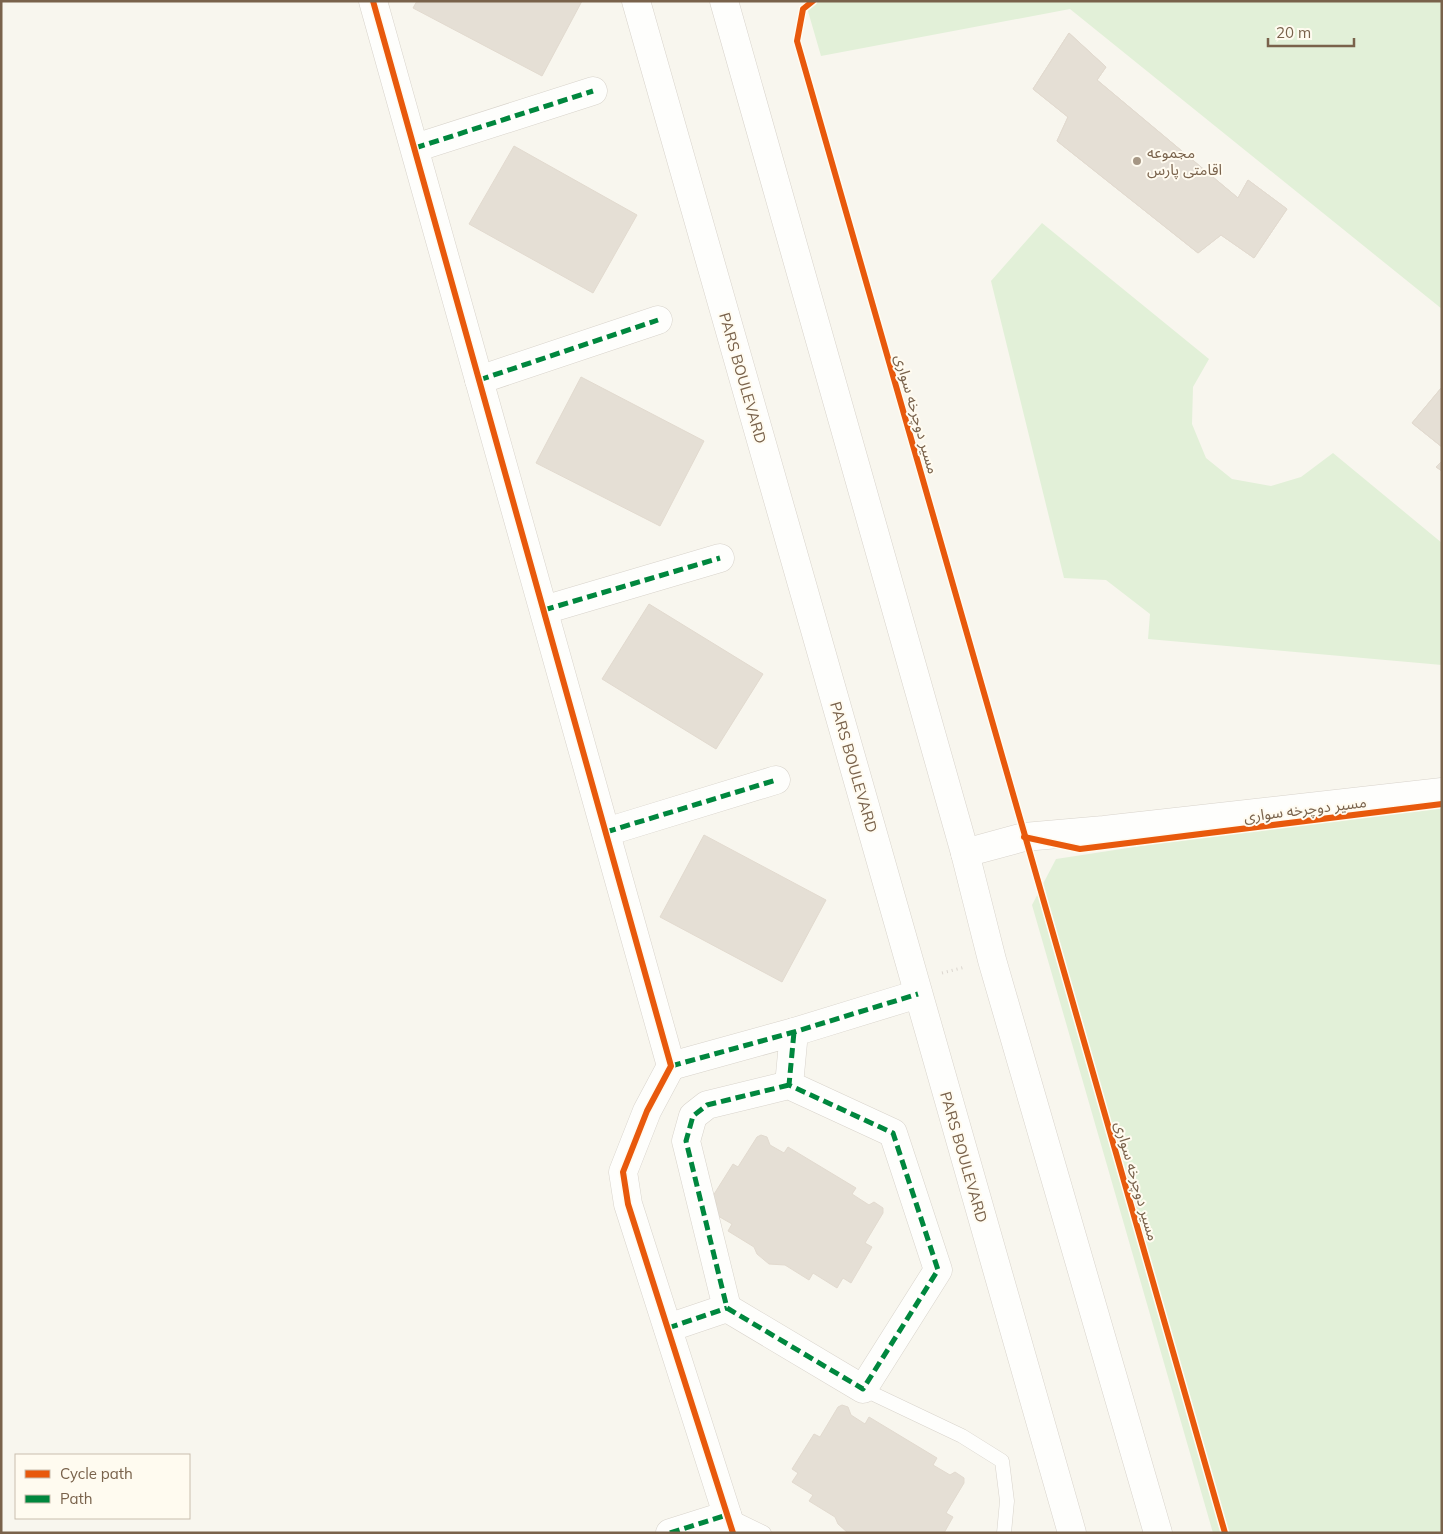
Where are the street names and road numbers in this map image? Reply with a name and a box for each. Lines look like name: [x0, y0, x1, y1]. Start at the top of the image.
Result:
street label: PARS BOULEVARD: [715, 310, 771, 446]
street label: مسیر دوچرخه سواری: [890, 352, 943, 476]
street label: PARS BOULEVARD: [826, 699, 882, 835]
street label: مسیر دوچرخه سواری: [1243, 792, 1368, 827]
street label: PARS BOULEVARD: [936, 1089, 992, 1225]
street label: مسیر دوچرخه سواری: [1110, 1119, 1163, 1243]

